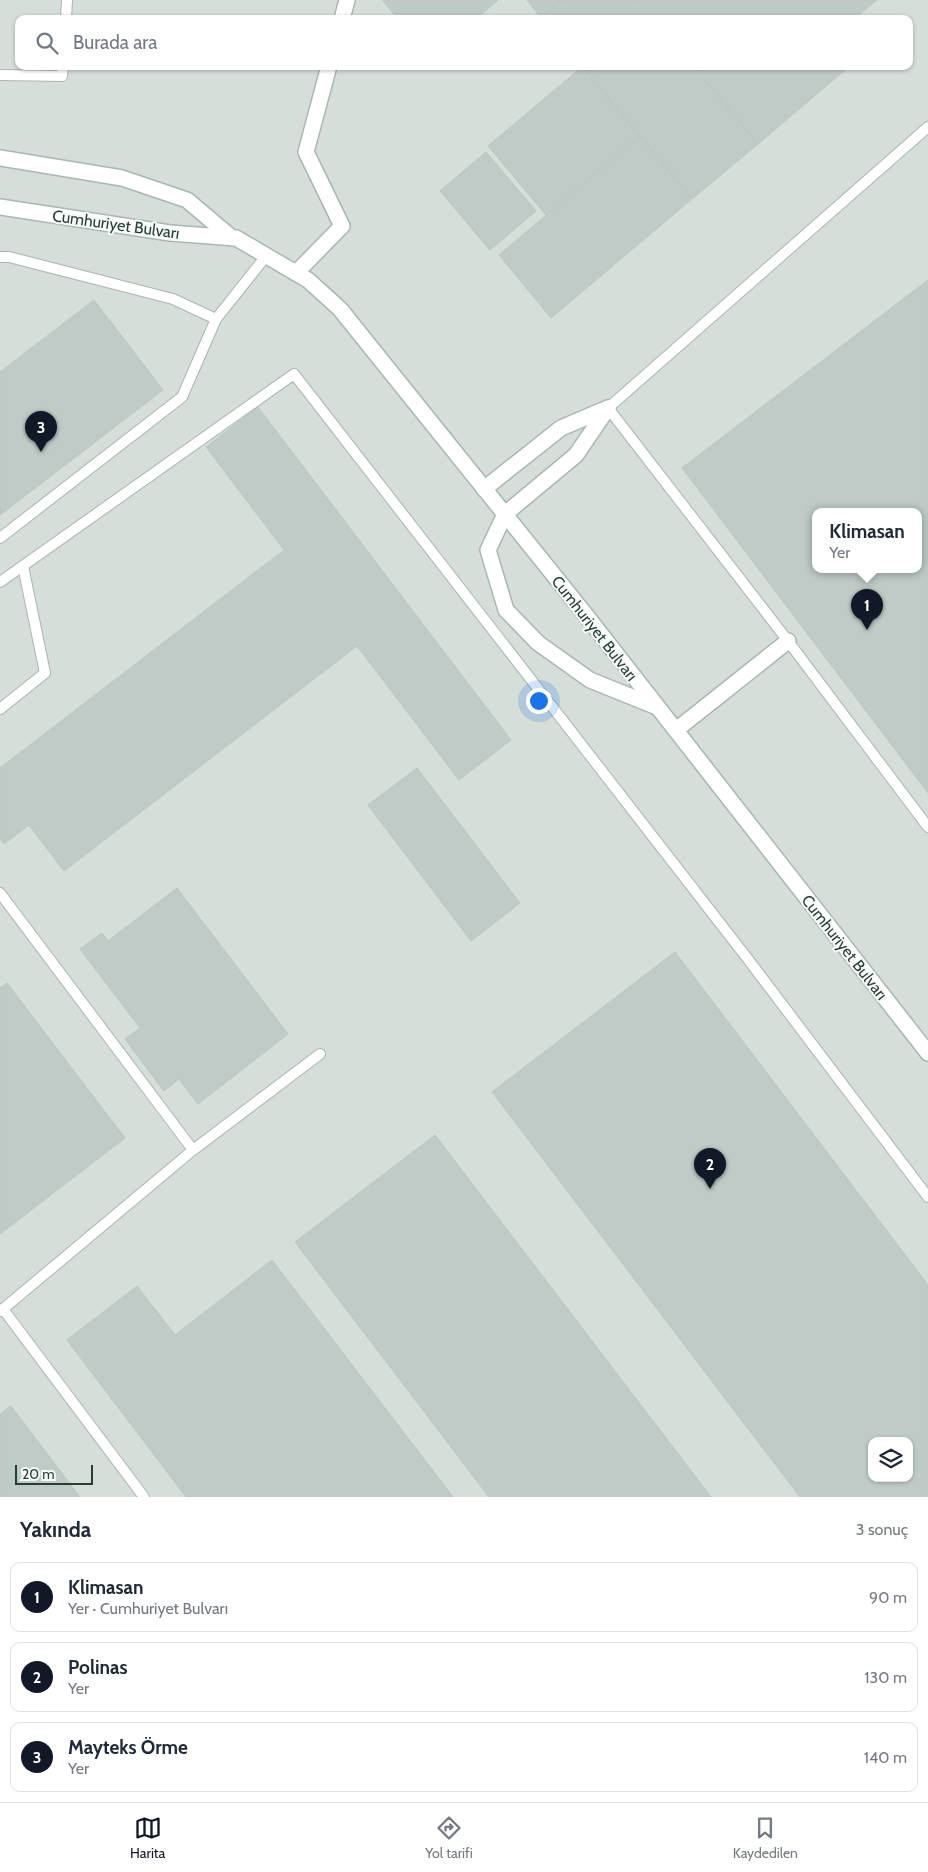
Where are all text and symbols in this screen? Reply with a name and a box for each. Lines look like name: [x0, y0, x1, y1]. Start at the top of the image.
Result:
search box: [15, 15, 913, 70]
icon: search: [33, 29, 61, 57]
text: Burada ara: [73, 31, 157, 54]
street label: Cumhuriyet Bulvarı: [51, 206, 181, 243]
pin: 3: [25, 411, 57, 452]
popup: [812, 508, 922, 573]
text: Klimasan: [829, 520, 905, 543]
text: Yer: [829, 543, 850, 562]
street label: Cumhuriyet Bulvarı: [548, 572, 642, 685]
pin: 1: [851, 589, 883, 630]
your location: [526, 688, 552, 714]
street label: Cumhuriyet Bulvarı: [798, 891, 892, 1004]
pin: 2: [694, 1148, 726, 1189]
map controls: [868, 1437, 913, 1482]
button: layers: [868, 1437, 913, 1482]
scale bar: [15, 1462, 92, 1485]
text: 20 m: [22, 1465, 55, 1483]
text: Yakında: [20, 1517, 91, 1542]
text: 3 sonuç: [856, 1520, 908, 1539]
text: Klimasan: [68, 1576, 143, 1599]
text: 1: [34, 1588, 40, 1607]
text: 90 m: [869, 1588, 907, 1607]
text: Yer · Cumhuriyet Bulvarı: [68, 1599, 228, 1618]
text: Polinas: [68, 1656, 127, 1679]
text: 2: [33, 1668, 41, 1687]
text: 130 m: [864, 1668, 907, 1687]
text: Yer: [68, 1679, 89, 1698]
text: Mayteks Örme: [68, 1736, 188, 1759]
text: 3: [33, 1748, 41, 1767]
text: 140 m: [864, 1748, 907, 1767]
text: Yer: [68, 1759, 89, 1778]
tab: Harita: [130, 1814, 165, 1862]
tab: Yol tarifi: [425, 1814, 473, 1862]
tab: Kaydedilen: [733, 1814, 798, 1862]

